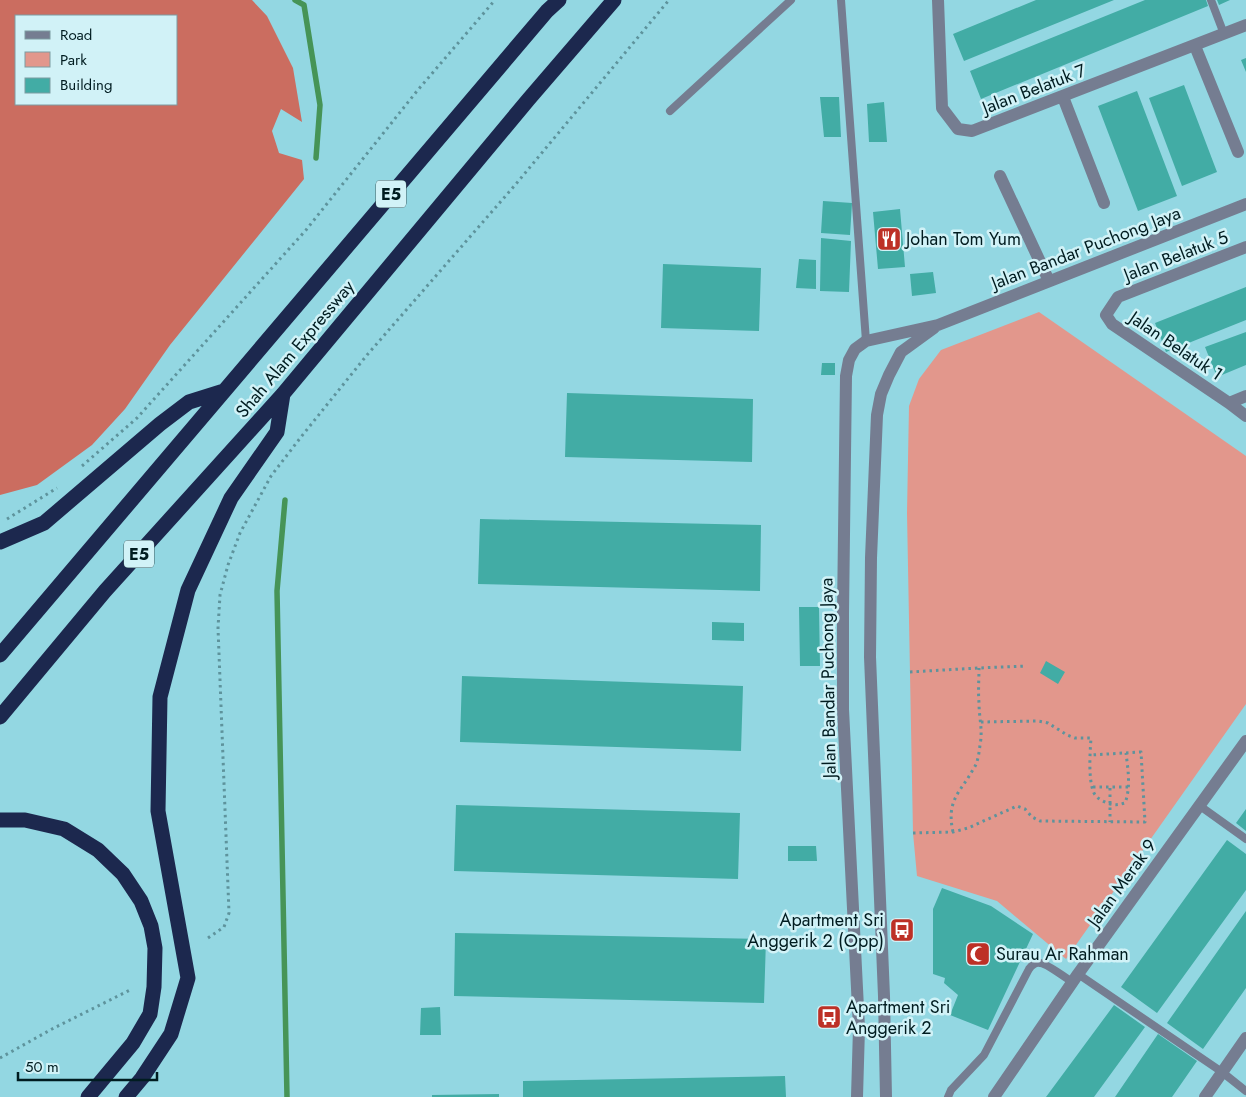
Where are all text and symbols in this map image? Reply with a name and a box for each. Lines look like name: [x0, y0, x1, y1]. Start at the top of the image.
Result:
legend: [15, 15, 178, 105]
text: Road: [60, 24, 92, 46]
text: Park: [60, 49, 87, 71]
street label: Jalan Belatuk 7: [976, 57, 1090, 121]
text: Building: [60, 74, 112, 96]
road number: E5: [376, 180, 406, 208]
street label: Jalan Bandar Puchong Jaya: [986, 200, 1184, 297]
street label: Jalan Belatuk 5: [1118, 224, 1232, 289]
restaurant icon: Johan Tom Yum: [876, 226, 902, 252]
place label: Johan Tom Yum: [904, 226, 1021, 252]
street label: Shah Alam Expressway: [229, 274, 361, 424]
street label: Jalan Belatuk 1: [1122, 304, 1228, 387]
road number: E5: [124, 540, 154, 568]
street label: Jalan Bandar Puchong Jaya: [813, 577, 843, 781]
street label: Jalan Merak 9: [1080, 834, 1163, 934]
place label: Apartment Sri Anggerik 2 (Opp): [747, 907, 884, 954]
bus stop icon: Apartment Sri Anggerik 2 (Opp): [889, 917, 915, 943]
mosque icon: Surau Ar Rahman: [965, 941, 991, 967]
place label: Surau Ar Rahman: [996, 941, 1129, 967]
place label: Apartment Sri Anggerik 2: [846, 994, 951, 1041]
bus stop icon: Apartment Sri Anggerik 2: [816, 1004, 842, 1030]
scale bar: [18, 1050, 156, 1082]
text: 50 m: [25, 1056, 59, 1078]

